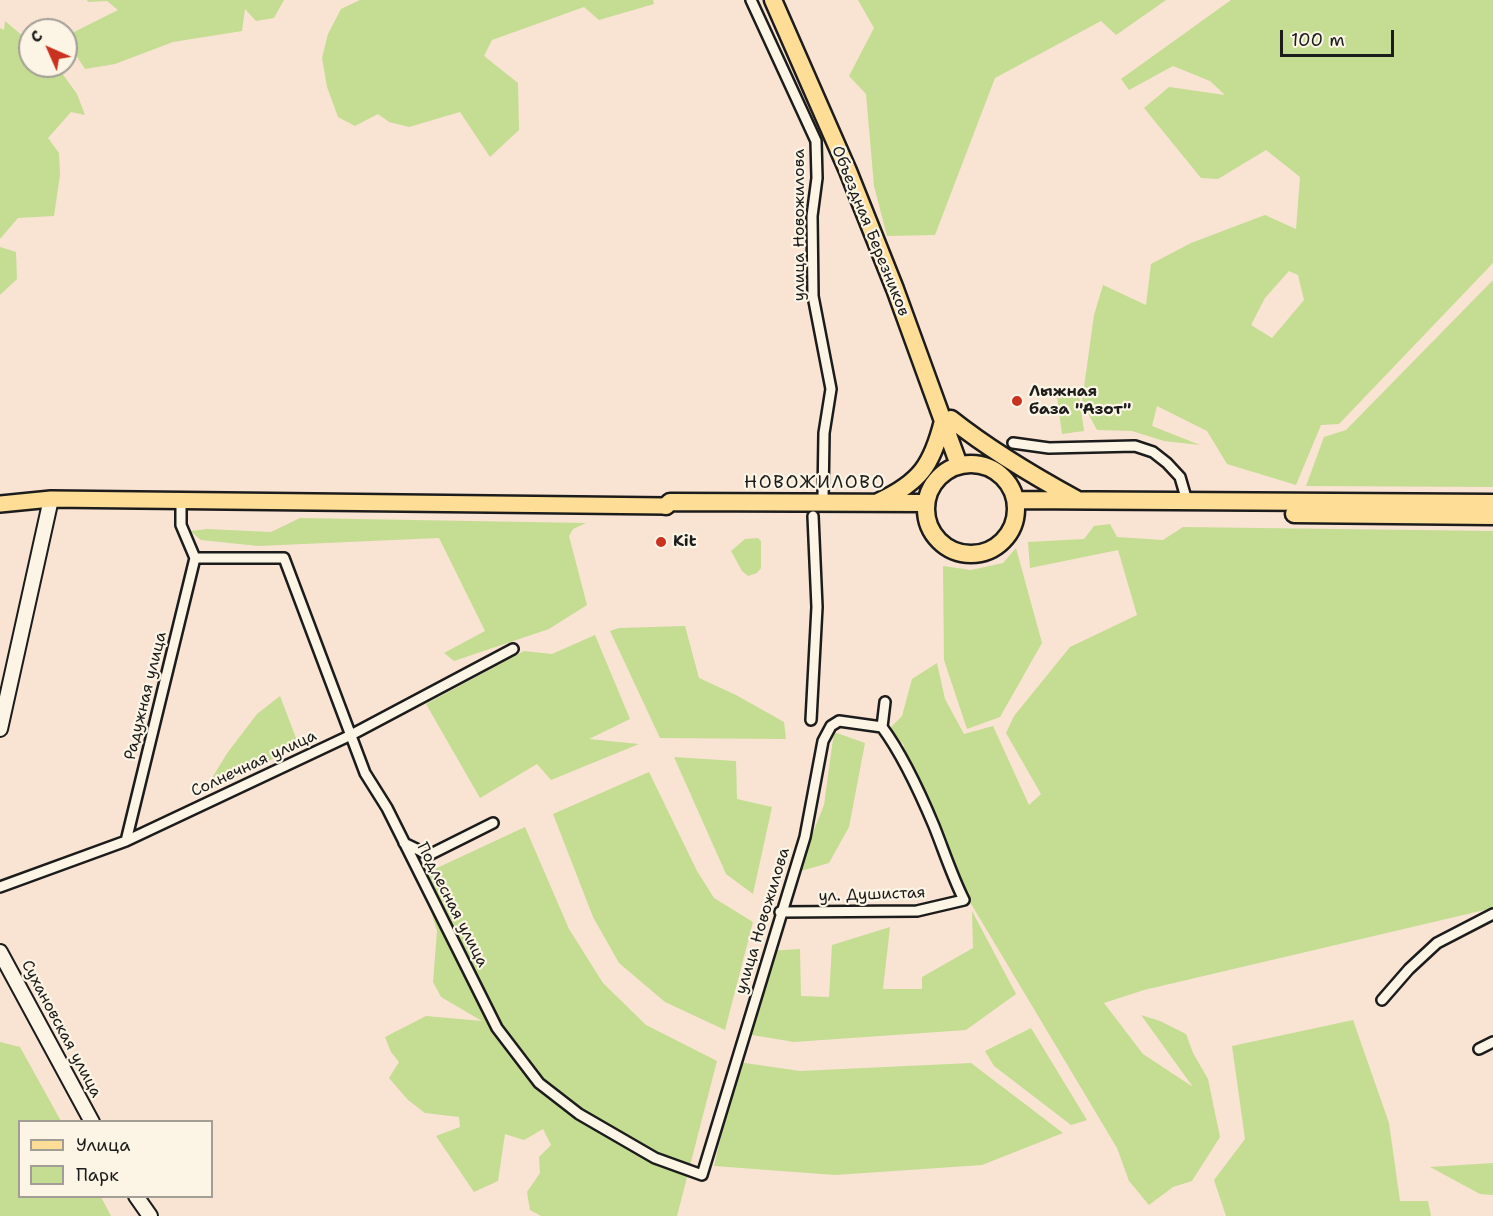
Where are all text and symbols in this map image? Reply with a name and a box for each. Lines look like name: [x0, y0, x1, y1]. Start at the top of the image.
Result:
north arrow: [18, 18, 78, 78]
scale bar: [1283, 18, 1397, 56]
text: С: [25, 25, 47, 47]
text: 100 m: [1291, 28, 1345, 52]
street label: Объездная Березников: [827, 143, 913, 319]
street label: улица Новожилова: [790, 149, 810, 301]
place label: Лыжная база "Азот": [1029, 382, 1131, 420]
marker: Лыжная база "Азот": [1010, 394, 1024, 408]
district label: НОВОЖИЛОВО: [744, 472, 886, 494]
place label: Kit: [673, 532, 696, 552]
marker: Kit: [654, 535, 668, 549]
street label: Радужная улица: [121, 630, 171, 762]
street label: Солнечная улица: [188, 726, 320, 802]
street label: Подлесная улица: [412, 839, 492, 971]
street label: улица Новожилова: [732, 845, 794, 997]
street label: ул. Душистая: [818, 884, 926, 906]
street label: Сухановская улица: [17, 957, 105, 1101]
legend: [18, 1120, 213, 1198]
text: Улица: [76, 1133, 130, 1157]
text: Парк: [76, 1163, 119, 1187]

